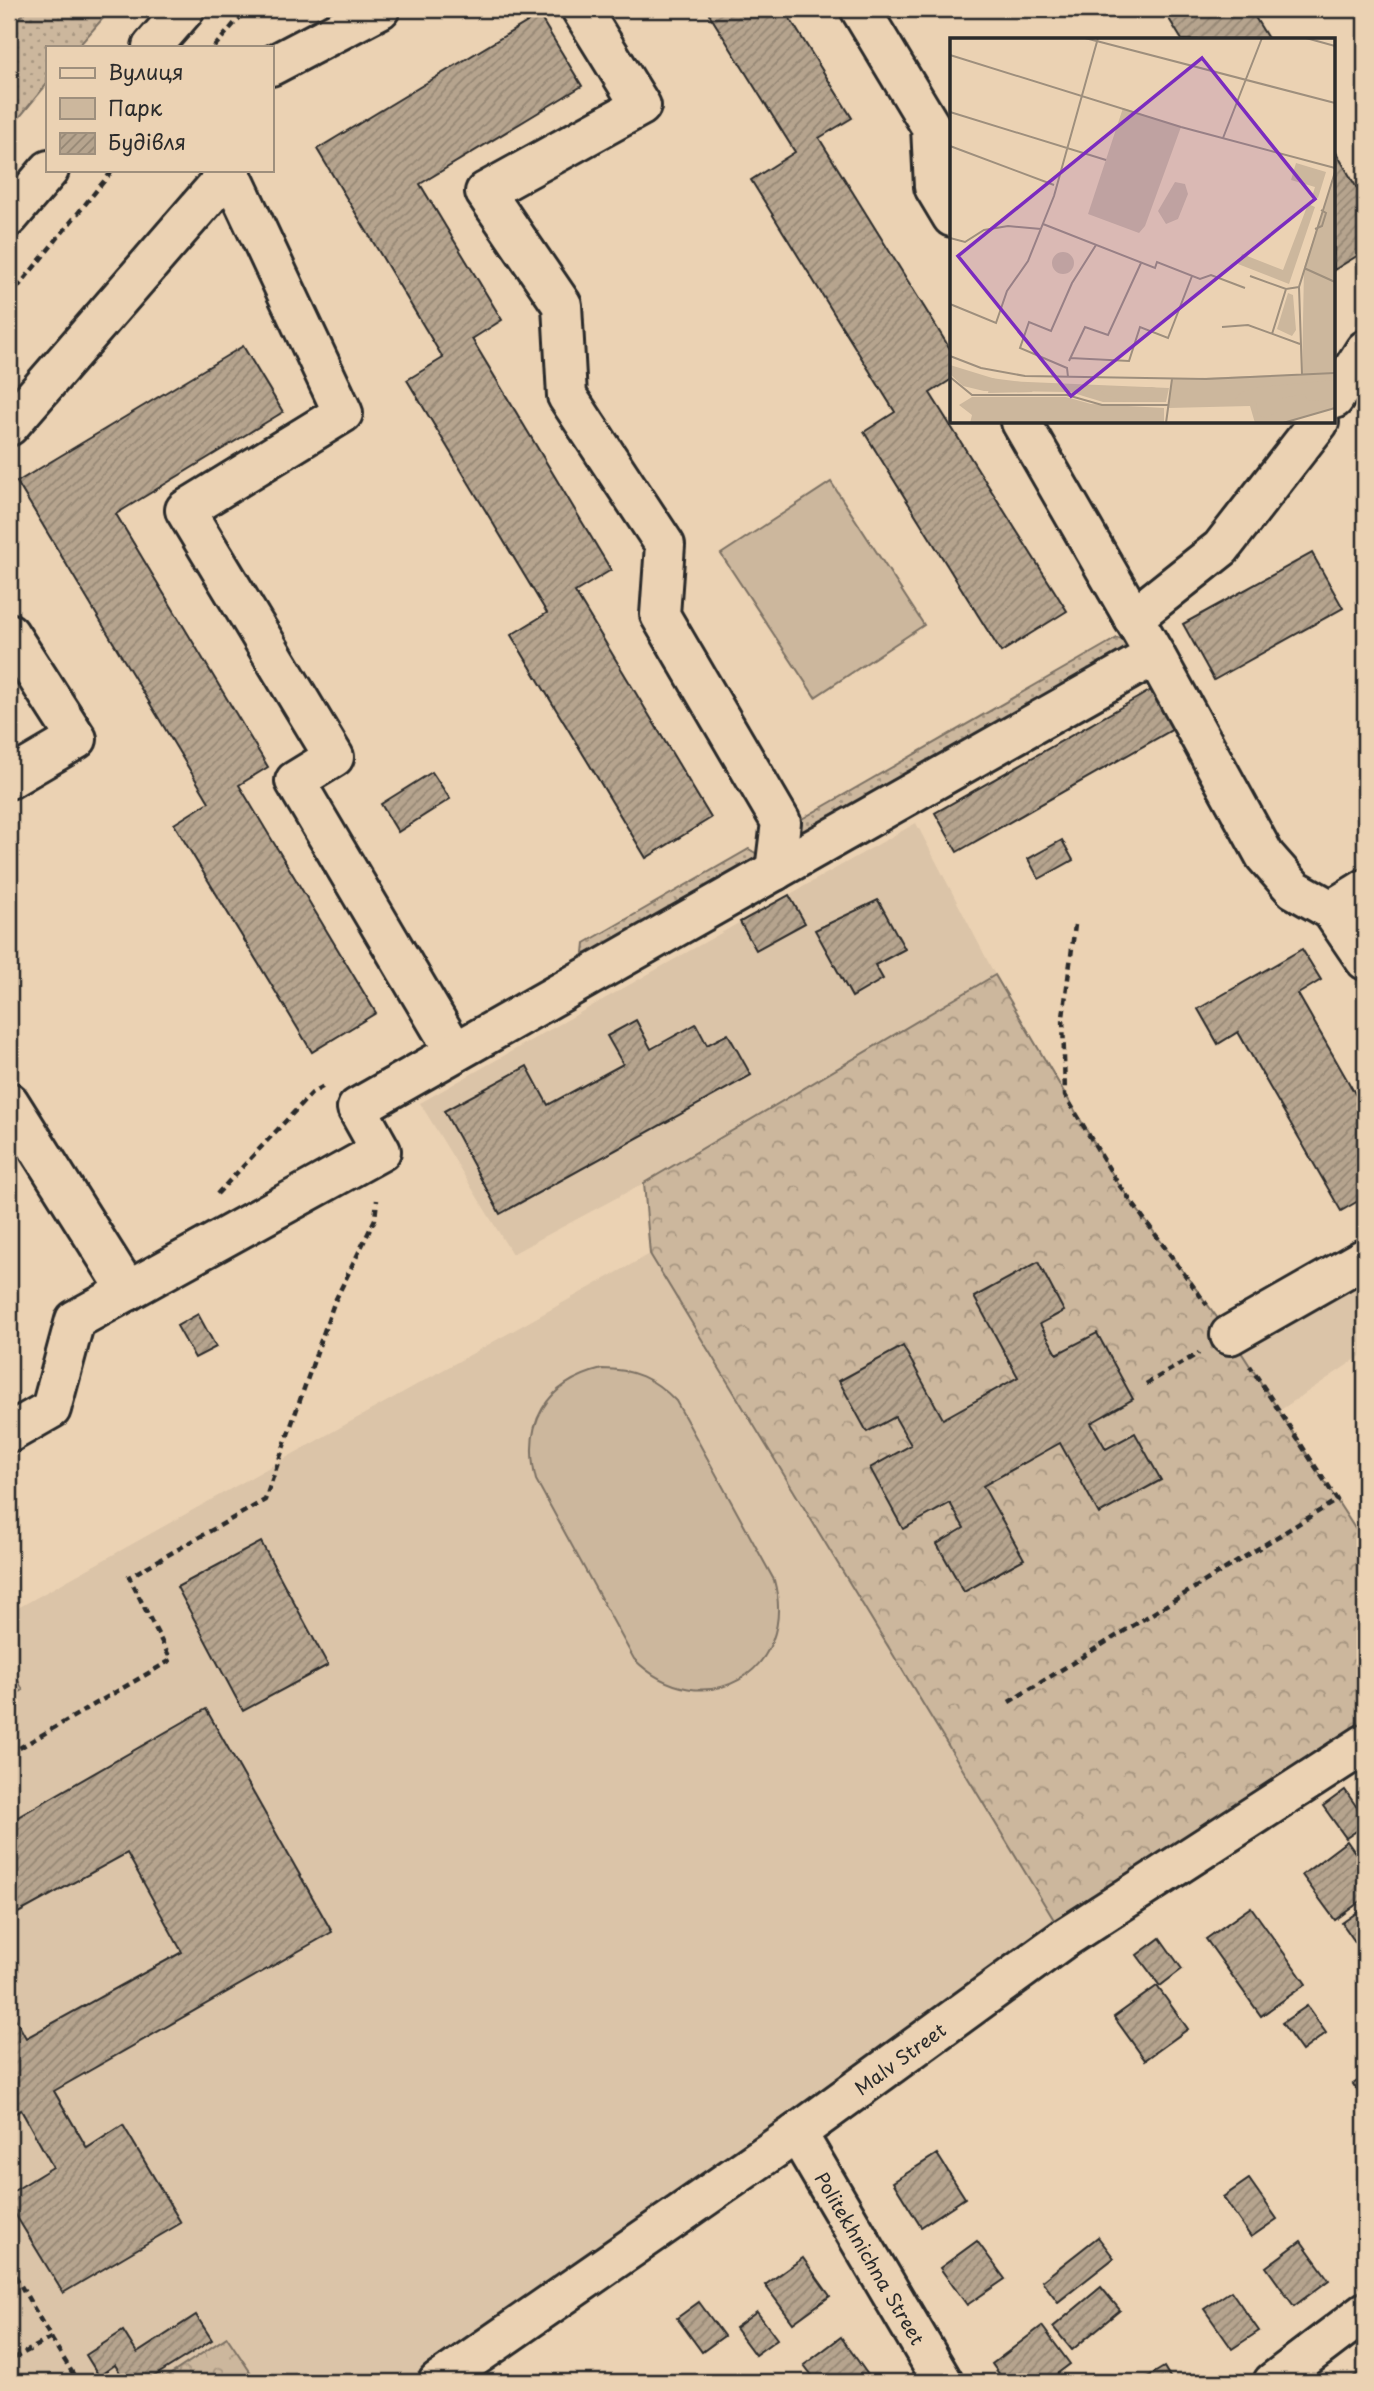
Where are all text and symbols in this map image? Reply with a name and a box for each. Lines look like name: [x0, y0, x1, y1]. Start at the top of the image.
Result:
inset map: [950, 38, 1336, 424]
legend: [46, 46, 273, 172]
text: Вулиця: [108, 55, 184, 87]
text: Парк: [108, 91, 163, 123]
text: Будівля: [108, 125, 186, 157]
street label: Malv Street: [848, 2015, 951, 2101]
street label: Politekhnichna Street: [809, 2166, 932, 2350]

